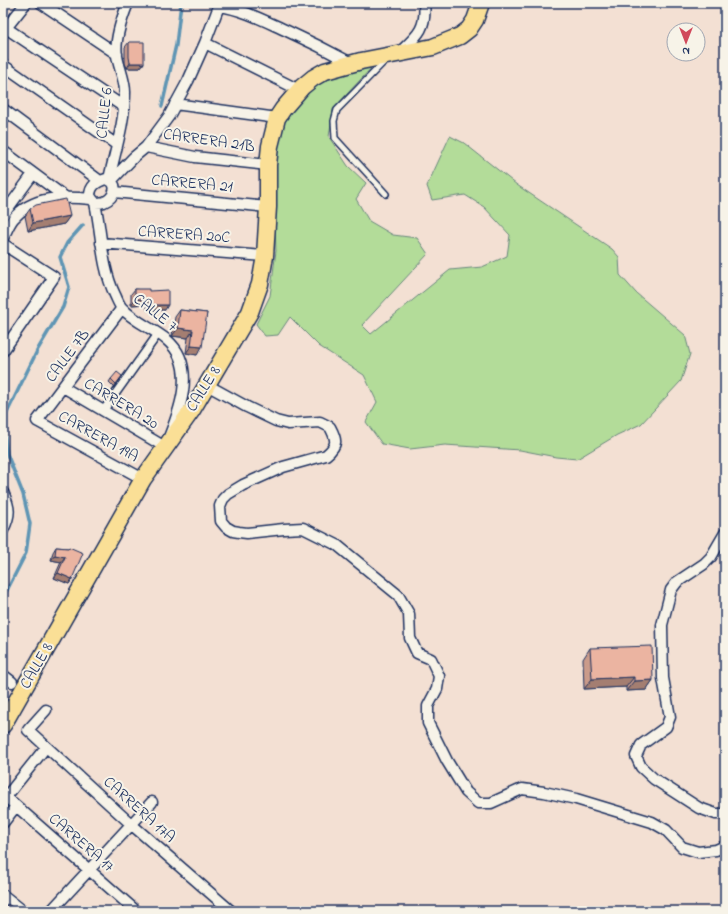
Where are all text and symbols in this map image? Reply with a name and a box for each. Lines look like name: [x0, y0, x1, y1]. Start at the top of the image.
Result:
north arrow: [666, 22, 706, 62]
text: N: [682, 43, 690, 59]
street label: CALLE 6: [90, 86, 120, 140]
street label: CARRERA 21B: [162, 123, 257, 159]
street label: CARRERA 21: [150, 168, 234, 200]
street label: CARRERA 20C: [137, 220, 231, 250]
street label: CALLE 7: [128, 288, 183, 338]
street label: CALLE 7B: [40, 324, 96, 388]
street label: CALLE 8: [181, 361, 227, 417]
street label: CARRERA 20: [79, 372, 163, 436]
street label: CARRERA 19A: [53, 405, 143, 469]
street label: CALLE 8: [14, 638, 60, 694]
street label: CARRERA 17A: [97, 771, 181, 849]
street label: CARRERA 17: [43, 808, 120, 879]

